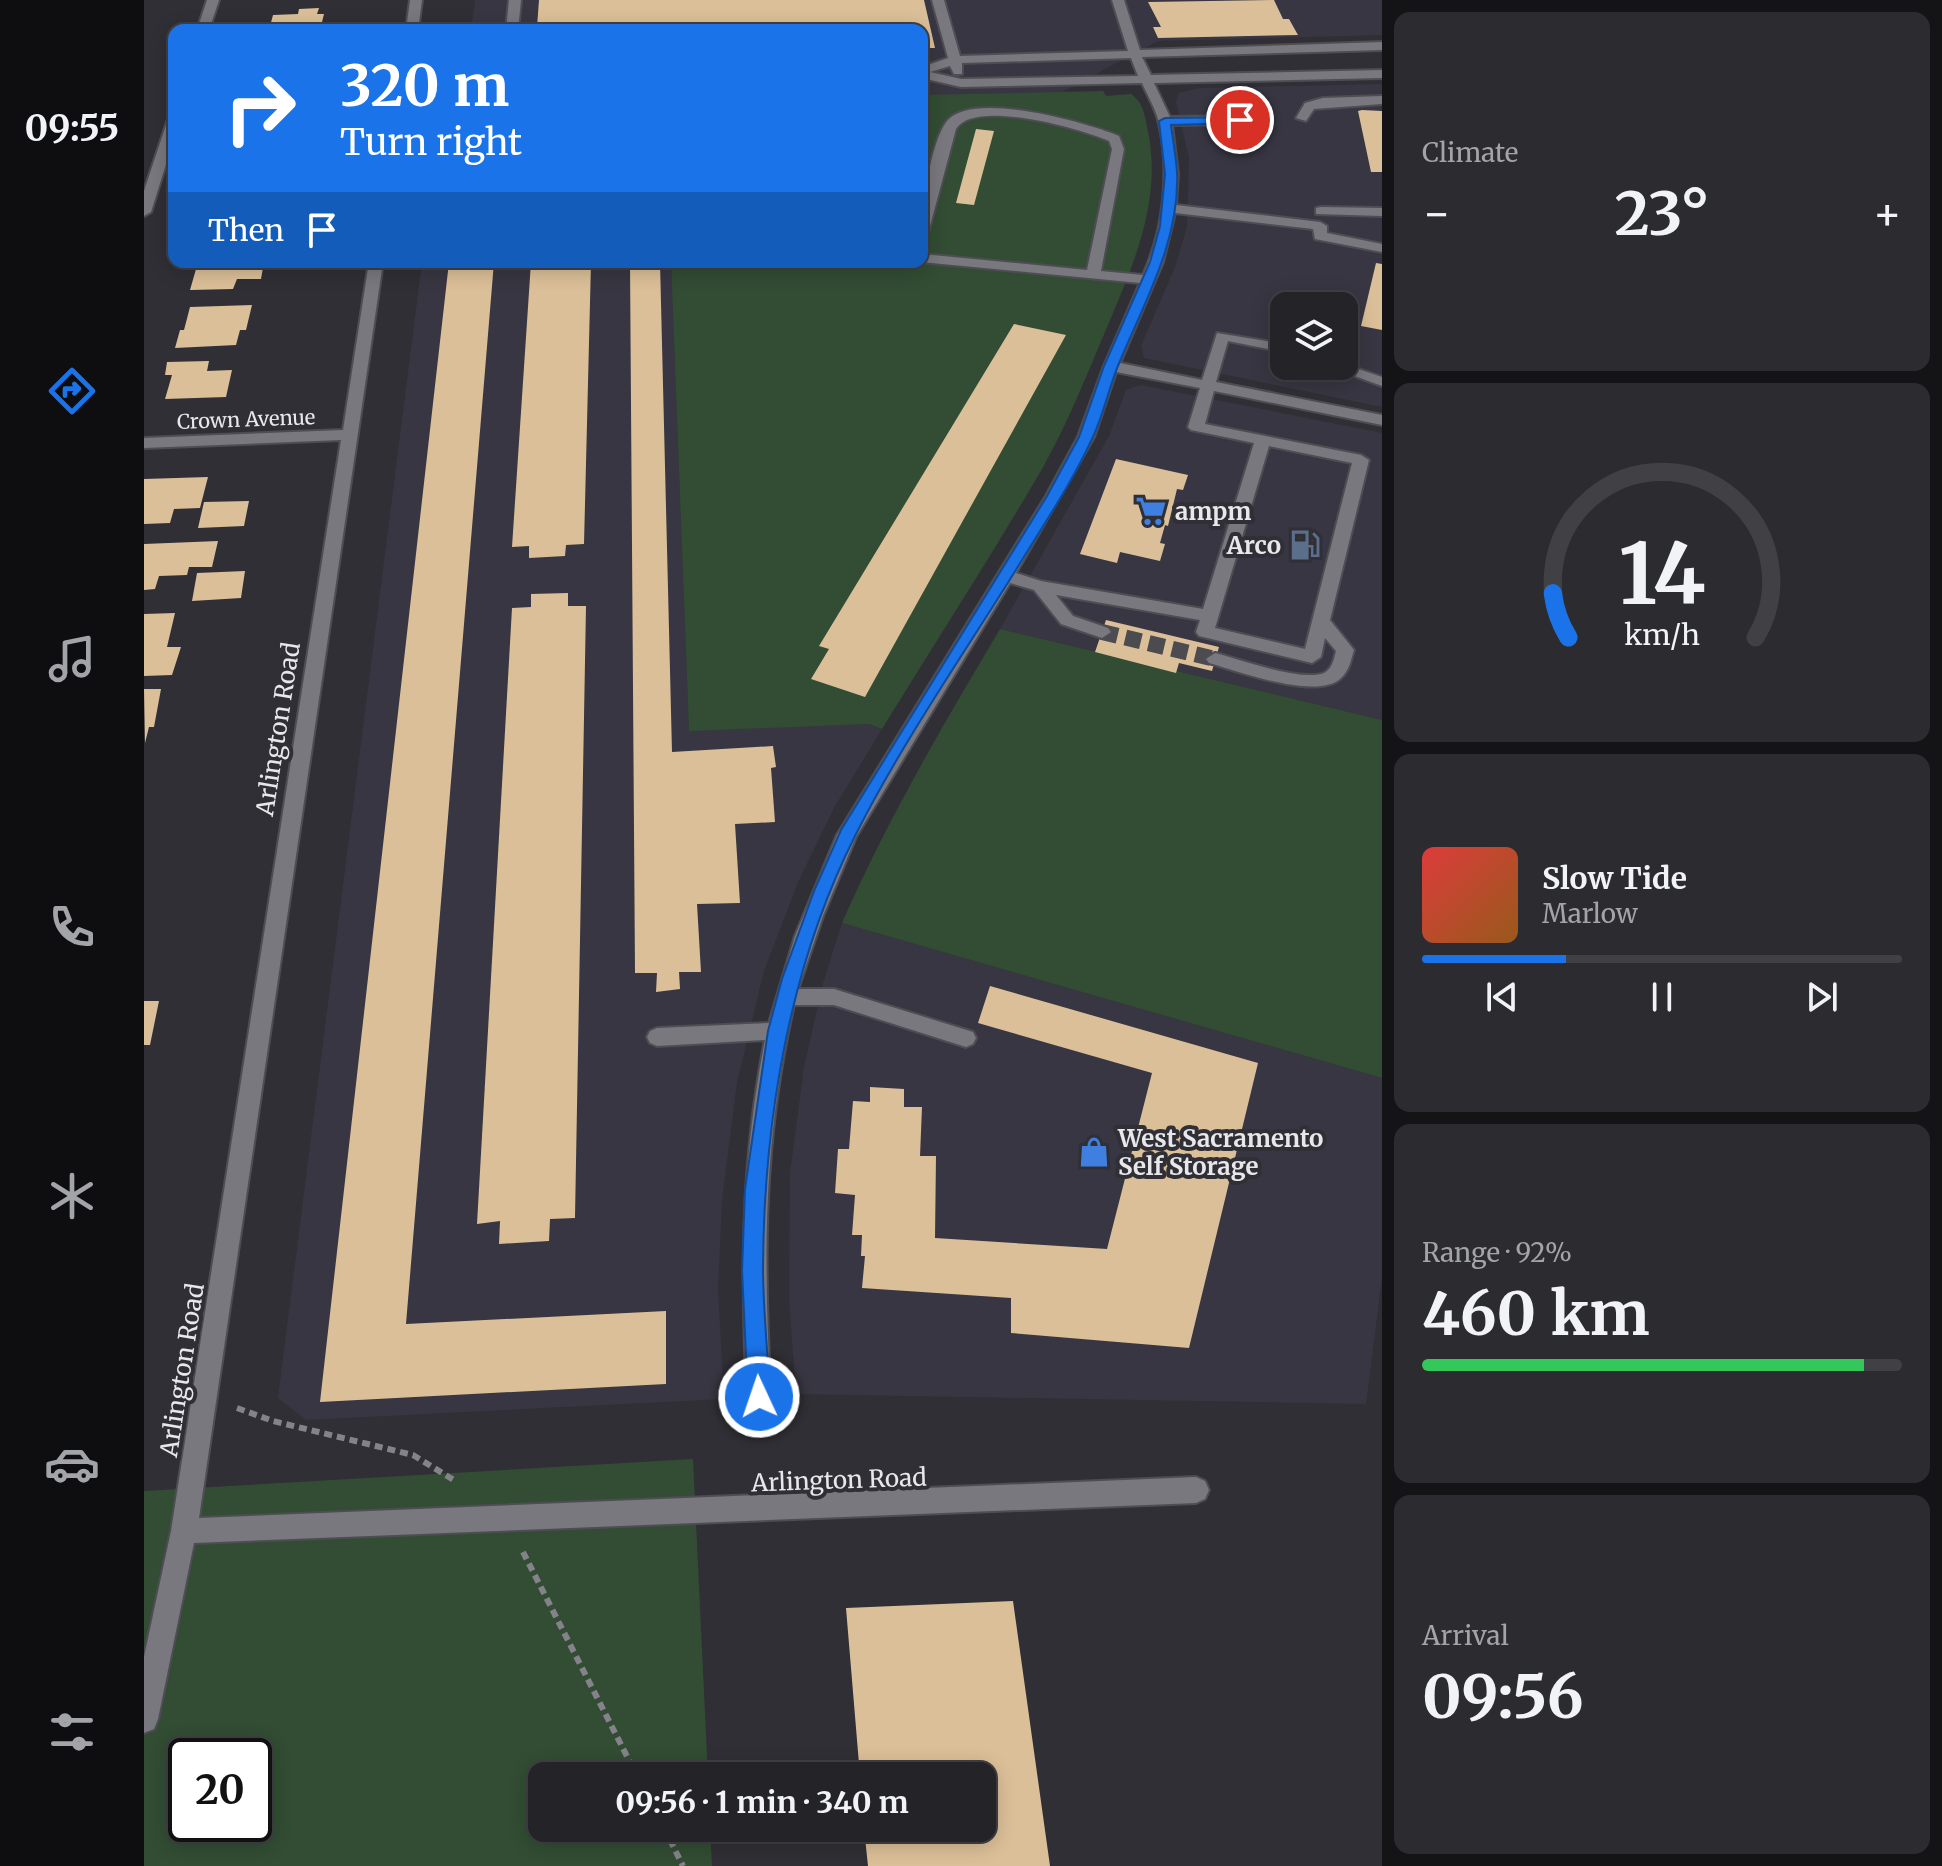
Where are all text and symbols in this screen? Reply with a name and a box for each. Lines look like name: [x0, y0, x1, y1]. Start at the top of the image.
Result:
text: 320 m: [340, 51, 509, 121]
icon: right: [208, 56, 312, 160]
pin: [1206, 86, 1274, 154]
icon: arrive: [1218, 98, 1262, 142]
text: 09:55: [25, 106, 119, 151]
text: Turn right: [340, 120, 522, 165]
text: Climate: [1422, 136, 1518, 169]
text: 23°: [1614, 176, 1710, 251]
text: −: [1422, 186, 1451, 241]
text: +: [1873, 186, 1902, 241]
icon: arrive: [300, 208, 344, 252]
text: Then: [208, 211, 284, 249]
map controls: [1270, 292, 1358, 380]
button: layers: [1270, 292, 1358, 380]
icon: directions: [44, 363, 100, 419]
street label: Crown Avenue: [176, 404, 316, 434]
supermarket icon: ampm: [1134, 494, 1168, 528]
place label: ampm: [1175, 496, 1251, 527]
text: 14: [1618, 522, 1706, 627]
fuel station icon: Arco: [1288, 528, 1322, 562]
place label: Arco: [1226, 530, 1281, 561]
text: km/h: [1624, 617, 1700, 653]
icon: music: [44, 631, 100, 687]
street label: Arlington Road: [249, 640, 307, 819]
text: Slow Tide: [1542, 859, 1687, 897]
text: Marlow: [1542, 897, 1638, 930]
icon: phone: [44, 899, 100, 955]
icon: previous: [1480, 975, 1524, 1019]
icon: pause: [1640, 975, 1684, 1019]
icon: next: [1800, 975, 1844, 1019]
place label: West Sacramento Self Storage: [1117, 1123, 1323, 1182]
shop icon: West Sacramento Self Storage: [1077, 1135, 1111, 1169]
icon: climate: [44, 1168, 100, 1224]
text: Range · 92%: [1422, 1236, 1572, 1269]
text: 460 km: [1422, 1276, 1650, 1351]
street label: Arlington Road: [153, 1281, 211, 1460]
position arrow: [717, 1355, 801, 1439]
icon: car: [44, 1436, 100, 1492]
street label: Arlington Road: [750, 1461, 927, 1499]
text: Arrival: [1422, 1619, 1509, 1652]
text: 09:56: [1422, 1659, 1584, 1734]
icon: filters: [44, 1704, 100, 1760]
speed limit sign: 20: [168, 1738, 272, 1842]
text: 09:56 · 1 min · 340 m: [615, 1783, 909, 1821]

